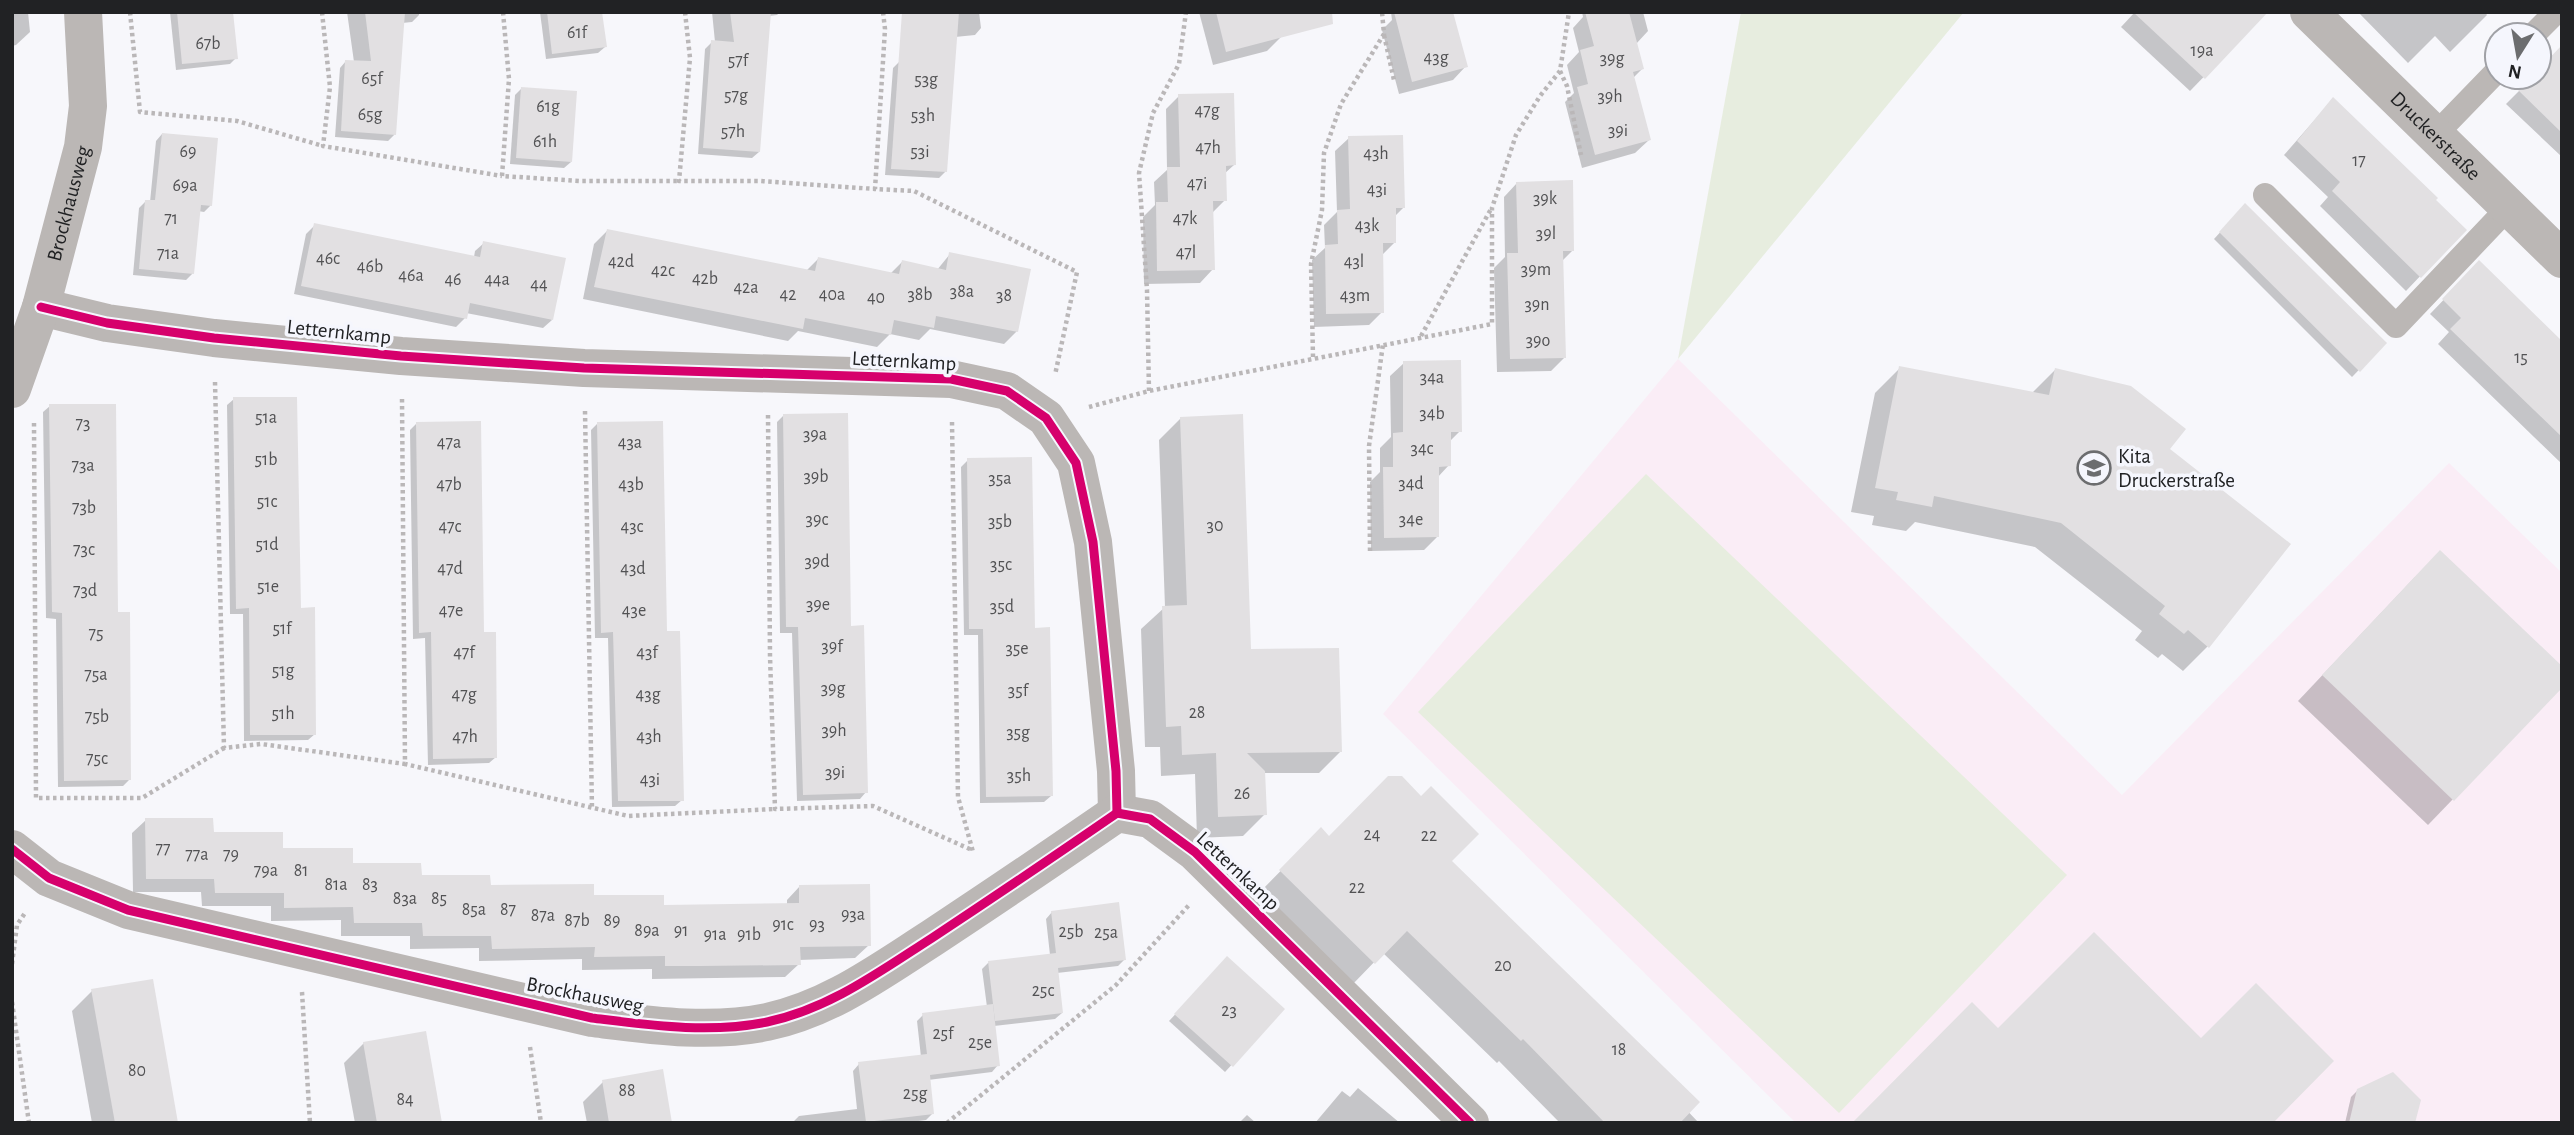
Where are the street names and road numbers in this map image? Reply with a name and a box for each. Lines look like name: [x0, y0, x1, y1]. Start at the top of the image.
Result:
street label: Druckerstraße: [2386, 87, 2485, 184]
street label: Brockhausweg: [43, 143, 94, 263]
street label: Letternkamp: [286, 316, 392, 348]
street label: Letternkamp: [851, 348, 957, 374]
street label: Letternkamp: [1193, 828, 1283, 914]
street label: Brockhausweg: [525, 973, 646, 1017]

